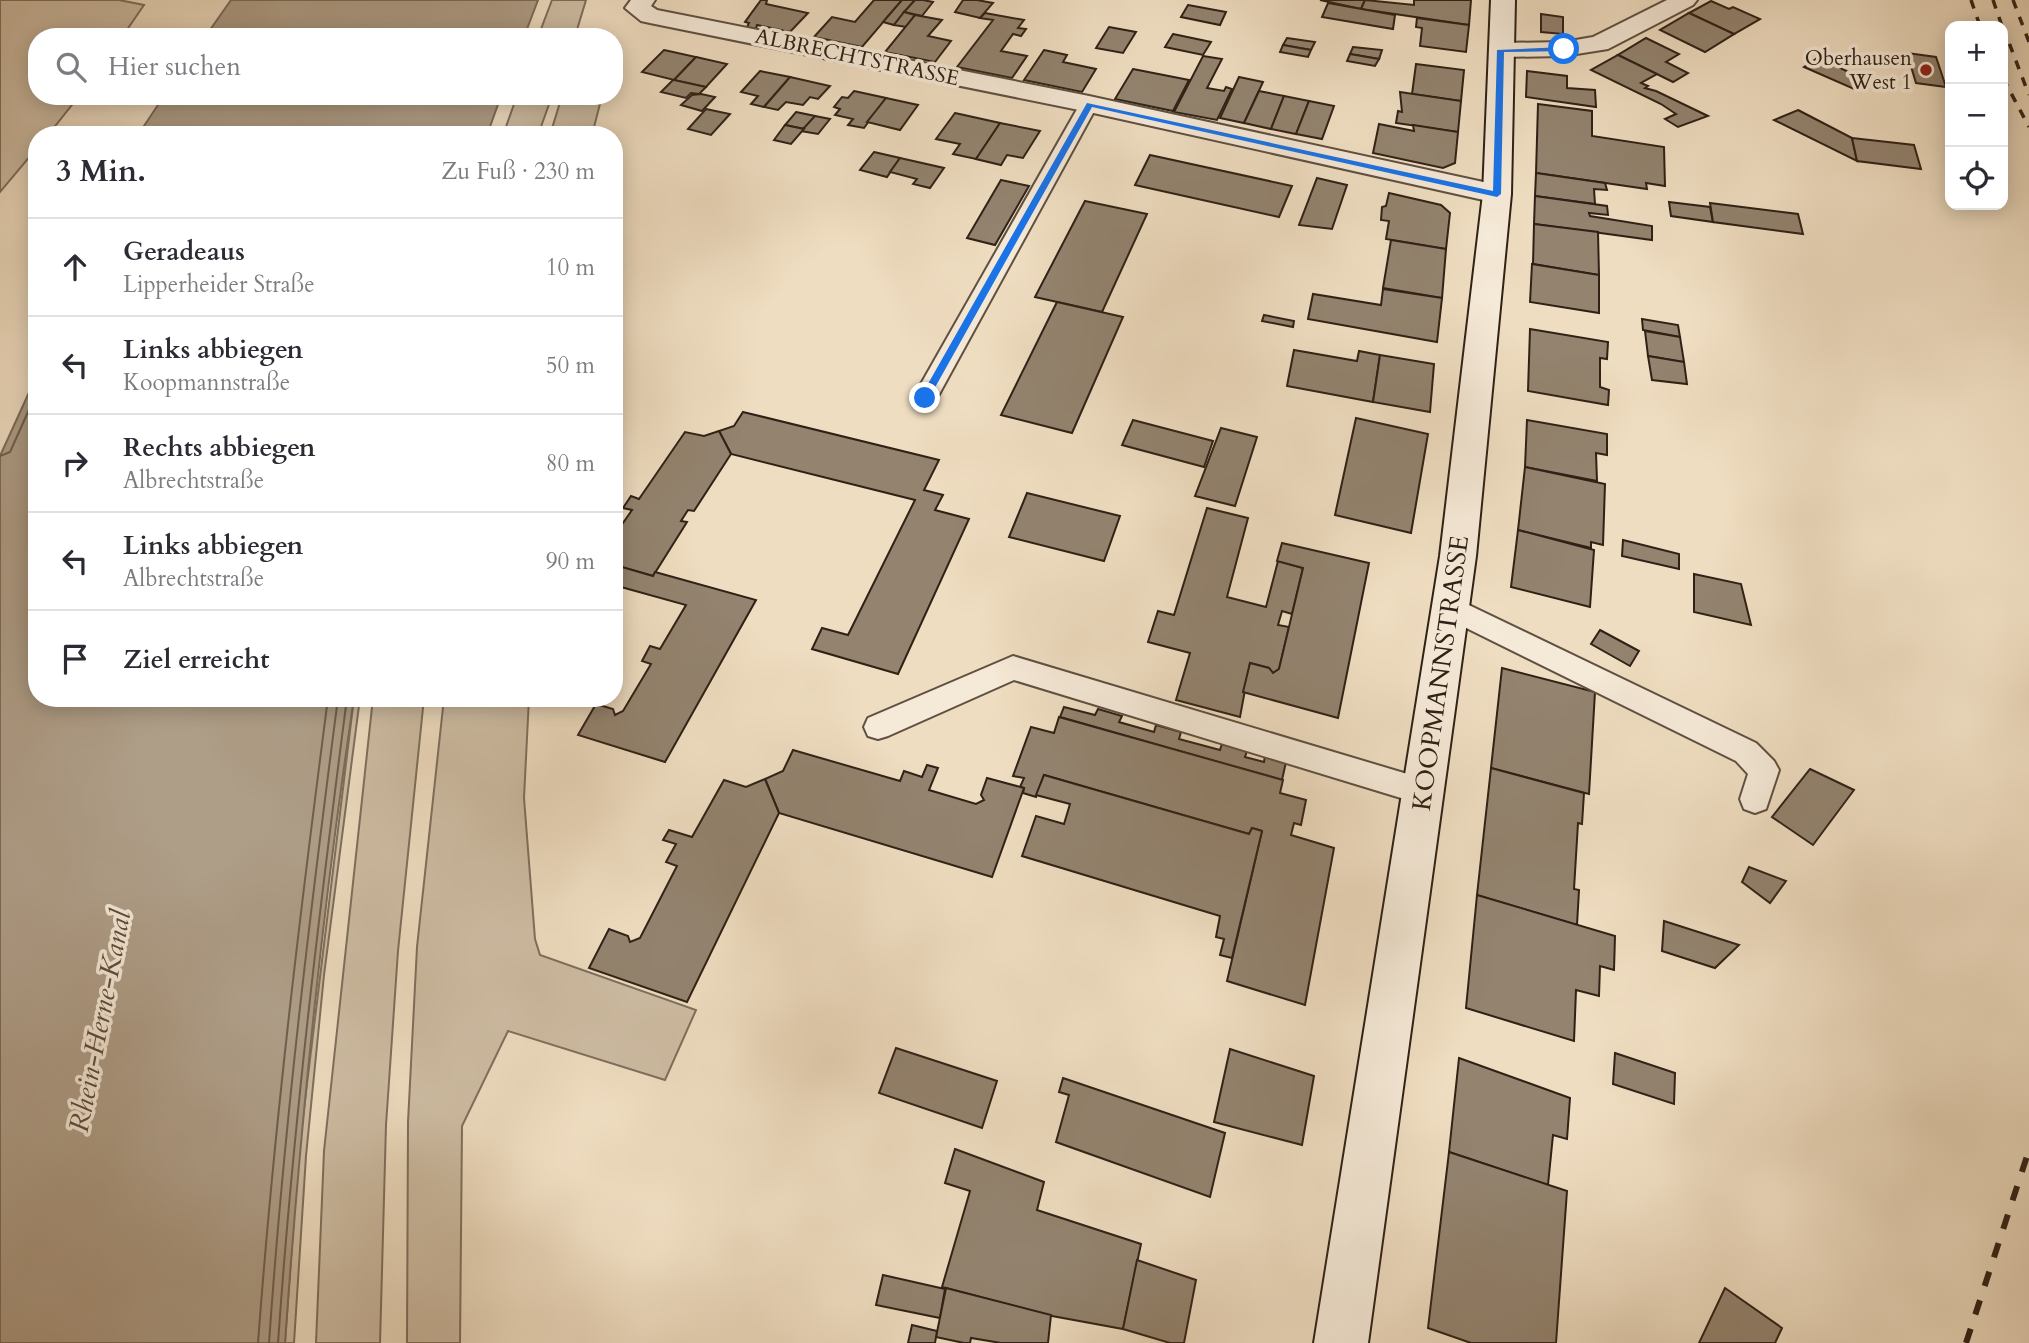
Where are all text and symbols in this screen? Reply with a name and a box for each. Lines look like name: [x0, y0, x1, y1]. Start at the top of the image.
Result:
map controls: [1945, 21, 2008, 210]
button: +: [1945, 21, 2008, 84]
street label: ALBRECHTSTRASSE: [752, 22, 962, 93]
search box: [28, 28, 623, 105]
route start: [1548, 33, 1579, 64]
place label: Oberhausen West 1: [1805, 44, 1912, 97]
icon: search: [52, 48, 90, 86]
text: Hier suchen: [108, 49, 241, 84]
marker: Oberhausen West 1: [1918, 62, 1934, 78]
button: −: [1945, 84, 2008, 147]
button: locate: [1945, 147, 2008, 210]
text: 3 Min.: [56, 151, 146, 192]
text: Zu Fuß · 230 m: [441, 156, 595, 187]
text: Geradeaus: [123, 234, 245, 269]
icon: ahead: [56, 248, 94, 286]
text: 10 m: [546, 252, 595, 283]
text: Lipperheider Straße: [123, 269, 315, 300]
text: Links abbiegen: [123, 332, 303, 367]
icon: left: [56, 346, 94, 384]
text: 50 m: [546, 350, 595, 381]
text: Koopmannstraße: [123, 367, 290, 398]
route end: [909, 382, 940, 413]
text: Rechts abbiegen: [123, 430, 315, 465]
icon: right: [56, 444, 94, 482]
text: 80 m: [546, 448, 595, 479]
text: Albrechtstraße: [123, 465, 264, 496]
text: Links abbiegen: [123, 528, 303, 563]
street label: KOOPMANNSTRASSE: [1404, 533, 1477, 813]
icon: left: [56, 542, 94, 580]
text: 90 m: [546, 546, 595, 577]
text: Albrechtstraße: [123, 563, 264, 594]
icon: arrive: [56, 640, 94, 678]
text: Ziel erreicht: [123, 642, 269, 677]
water label: Rhein-Herne-Kanal: [60, 906, 140, 1136]

